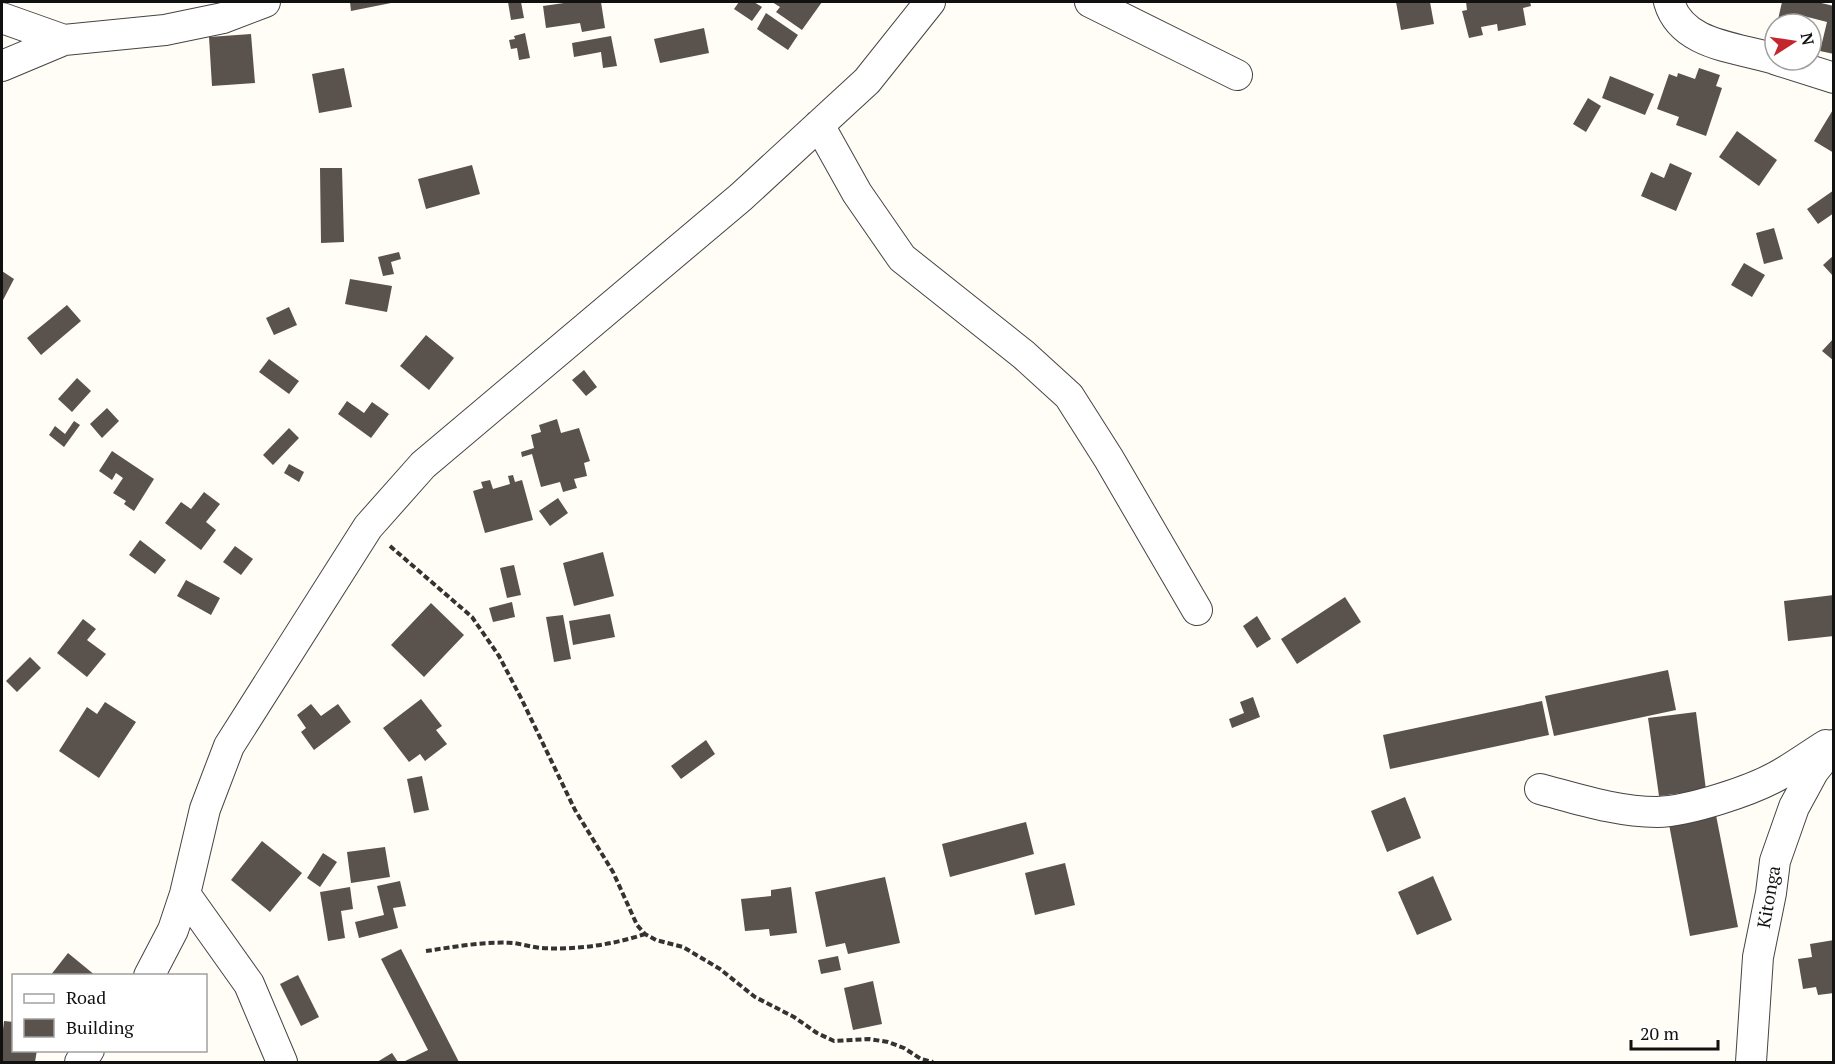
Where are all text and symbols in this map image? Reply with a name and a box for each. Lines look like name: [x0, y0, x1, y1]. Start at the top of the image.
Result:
north arrow: [1763, 12, 1823, 72]
text: N: [1796, 31, 1820, 47]
street label: Kitonga: [1751, 864, 1785, 930]
legend: [12, 974, 207, 1052]
text: Road: [66, 985, 106, 1009]
scale bar: [1631, 1013, 1718, 1051]
text: Building: [66, 1015, 134, 1039]
text: 20 m: [1640, 1021, 1680, 1045]

